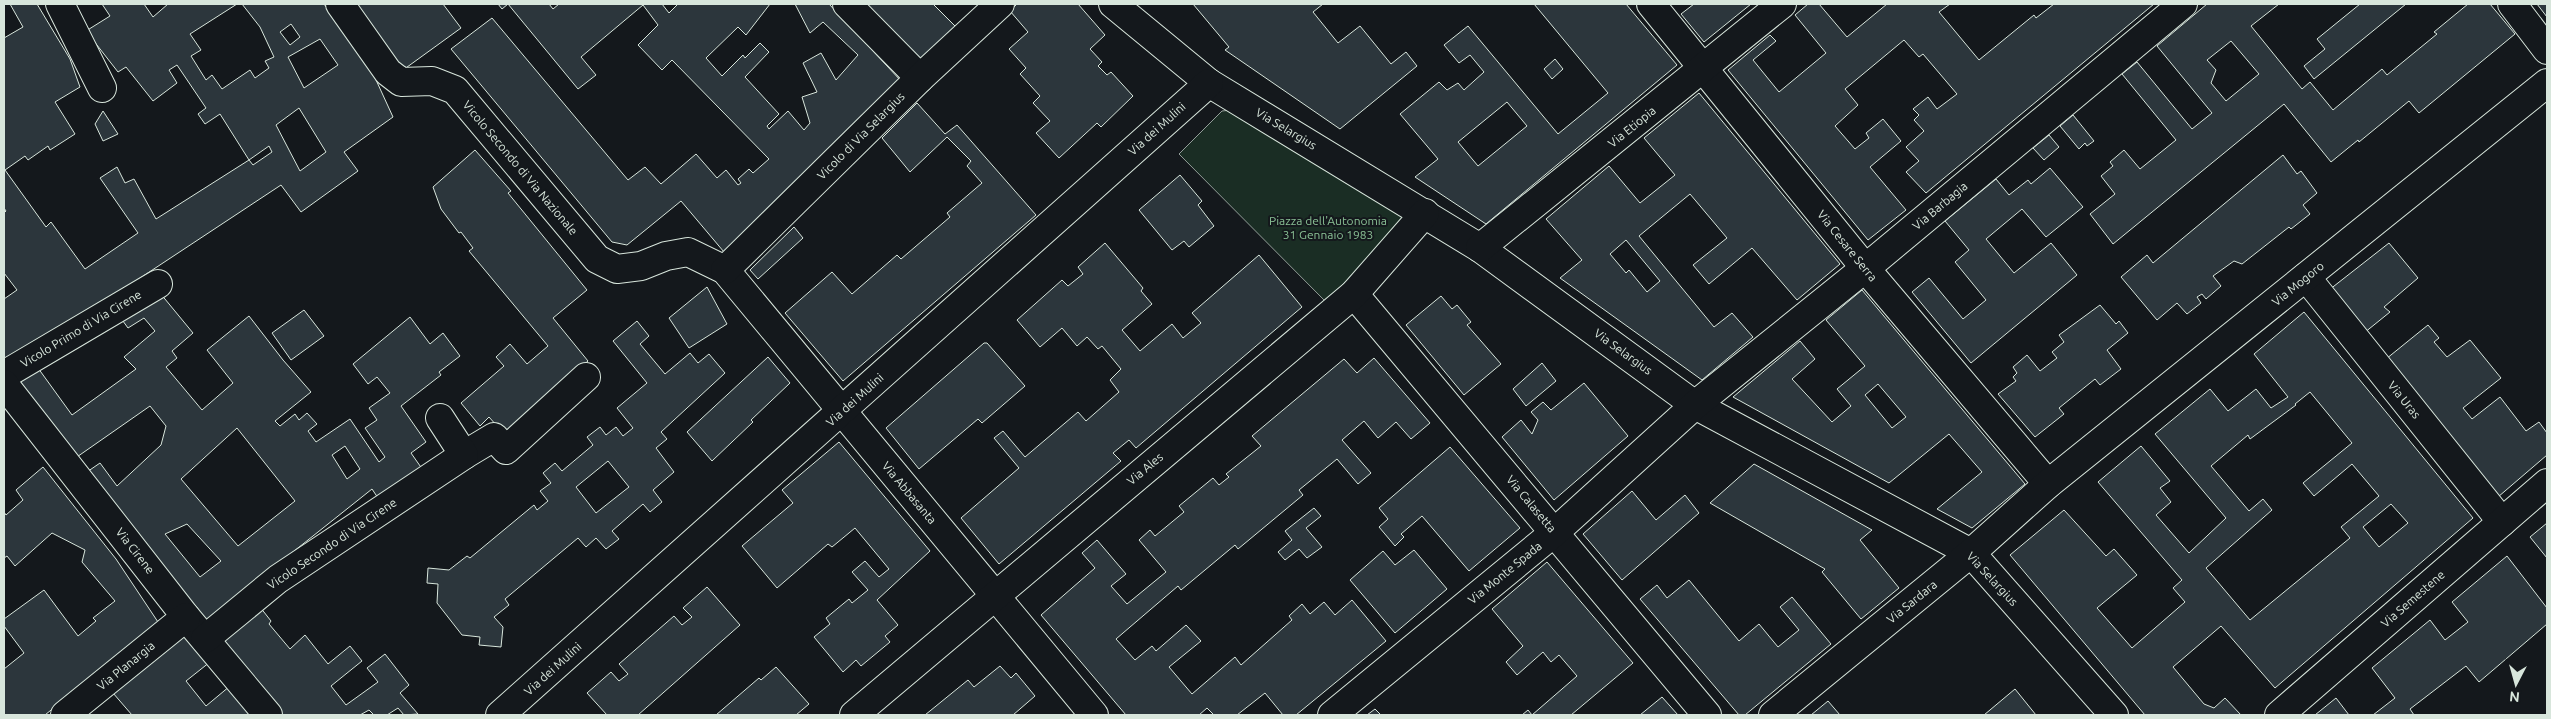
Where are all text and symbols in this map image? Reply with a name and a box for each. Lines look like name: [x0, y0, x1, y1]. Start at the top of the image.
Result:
street label: Vicolo di Via Selargius: [814, 89, 907, 182]
street label: Vicolo Secondo di Via Nazionale: [460, 98, 580, 237]
street label: Via dei Mulini: [1125, 100, 1188, 158]
street label: Via Etiopia: [1605, 104, 1658, 150]
street label: Via Selargius: [1254, 105, 1319, 152]
street label: Via Barbagia: [1910, 179, 1970, 232]
street label: Via Cesare Serra: [1815, 208, 1880, 284]
park label: Piazza dell'Autonomia 31 Gennaio 1983: [1269, 214, 1387, 241]
street label: Via Mogoro: [2269, 259, 2326, 308]
street label: Vicolo Primo di Via Cirene: [18, 287, 143, 370]
street label: Via Selargius: [1592, 326, 1655, 377]
street label: Via dei Mulini: [823, 371, 886, 429]
street label: Via Uras: [2386, 379, 2423, 421]
street label: Via Ales: [1124, 450, 1165, 487]
street label: Via Abbasanta: [880, 459, 939, 526]
street label: Via Calasetta: [1504, 473, 1559, 535]
street label: Vicolo Secondo di Via Cirene: [265, 495, 399, 592]
street label: Via Cirene: [113, 525, 157, 576]
street label: Via Monte Spada: [1465, 539, 1544, 606]
street label: Via Selargius: [1964, 549, 2020, 608]
street label: Via Semestene: [2378, 568, 2447, 630]
street label: Via Sardara: [1884, 577, 1939, 626]
street label: Via Planargia: [94, 639, 157, 693]
street label: Via dei Mulini: [521, 640, 584, 698]
north arrow: [2491, 659, 2541, 709]
text: N: [2509, 688, 2521, 705]

